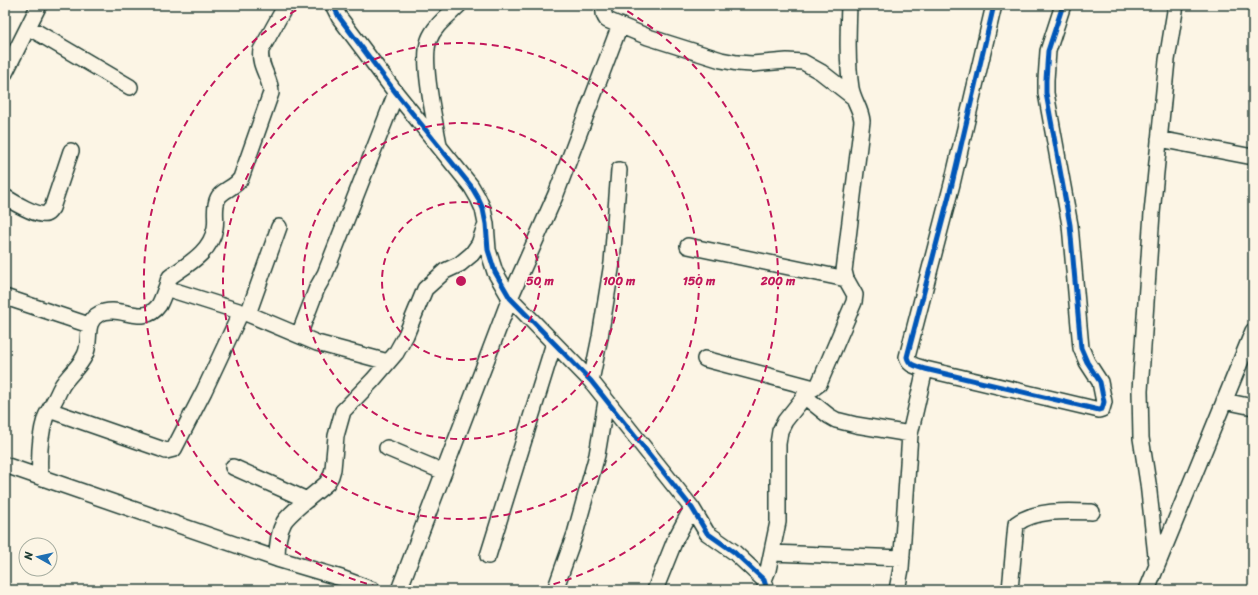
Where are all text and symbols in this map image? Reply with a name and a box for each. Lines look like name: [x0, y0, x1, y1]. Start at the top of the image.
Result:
text: 50 m: [526, 270, 554, 292]
text: 100 m: [603, 270, 636, 292]
text: 150 m: [683, 270, 716, 292]
text: 200 m: [760, 270, 796, 292]
centre of rings: [454, 274, 468, 288]
north arrow: [18, 537, 58, 577]
text: N: [19, 550, 39, 562]

